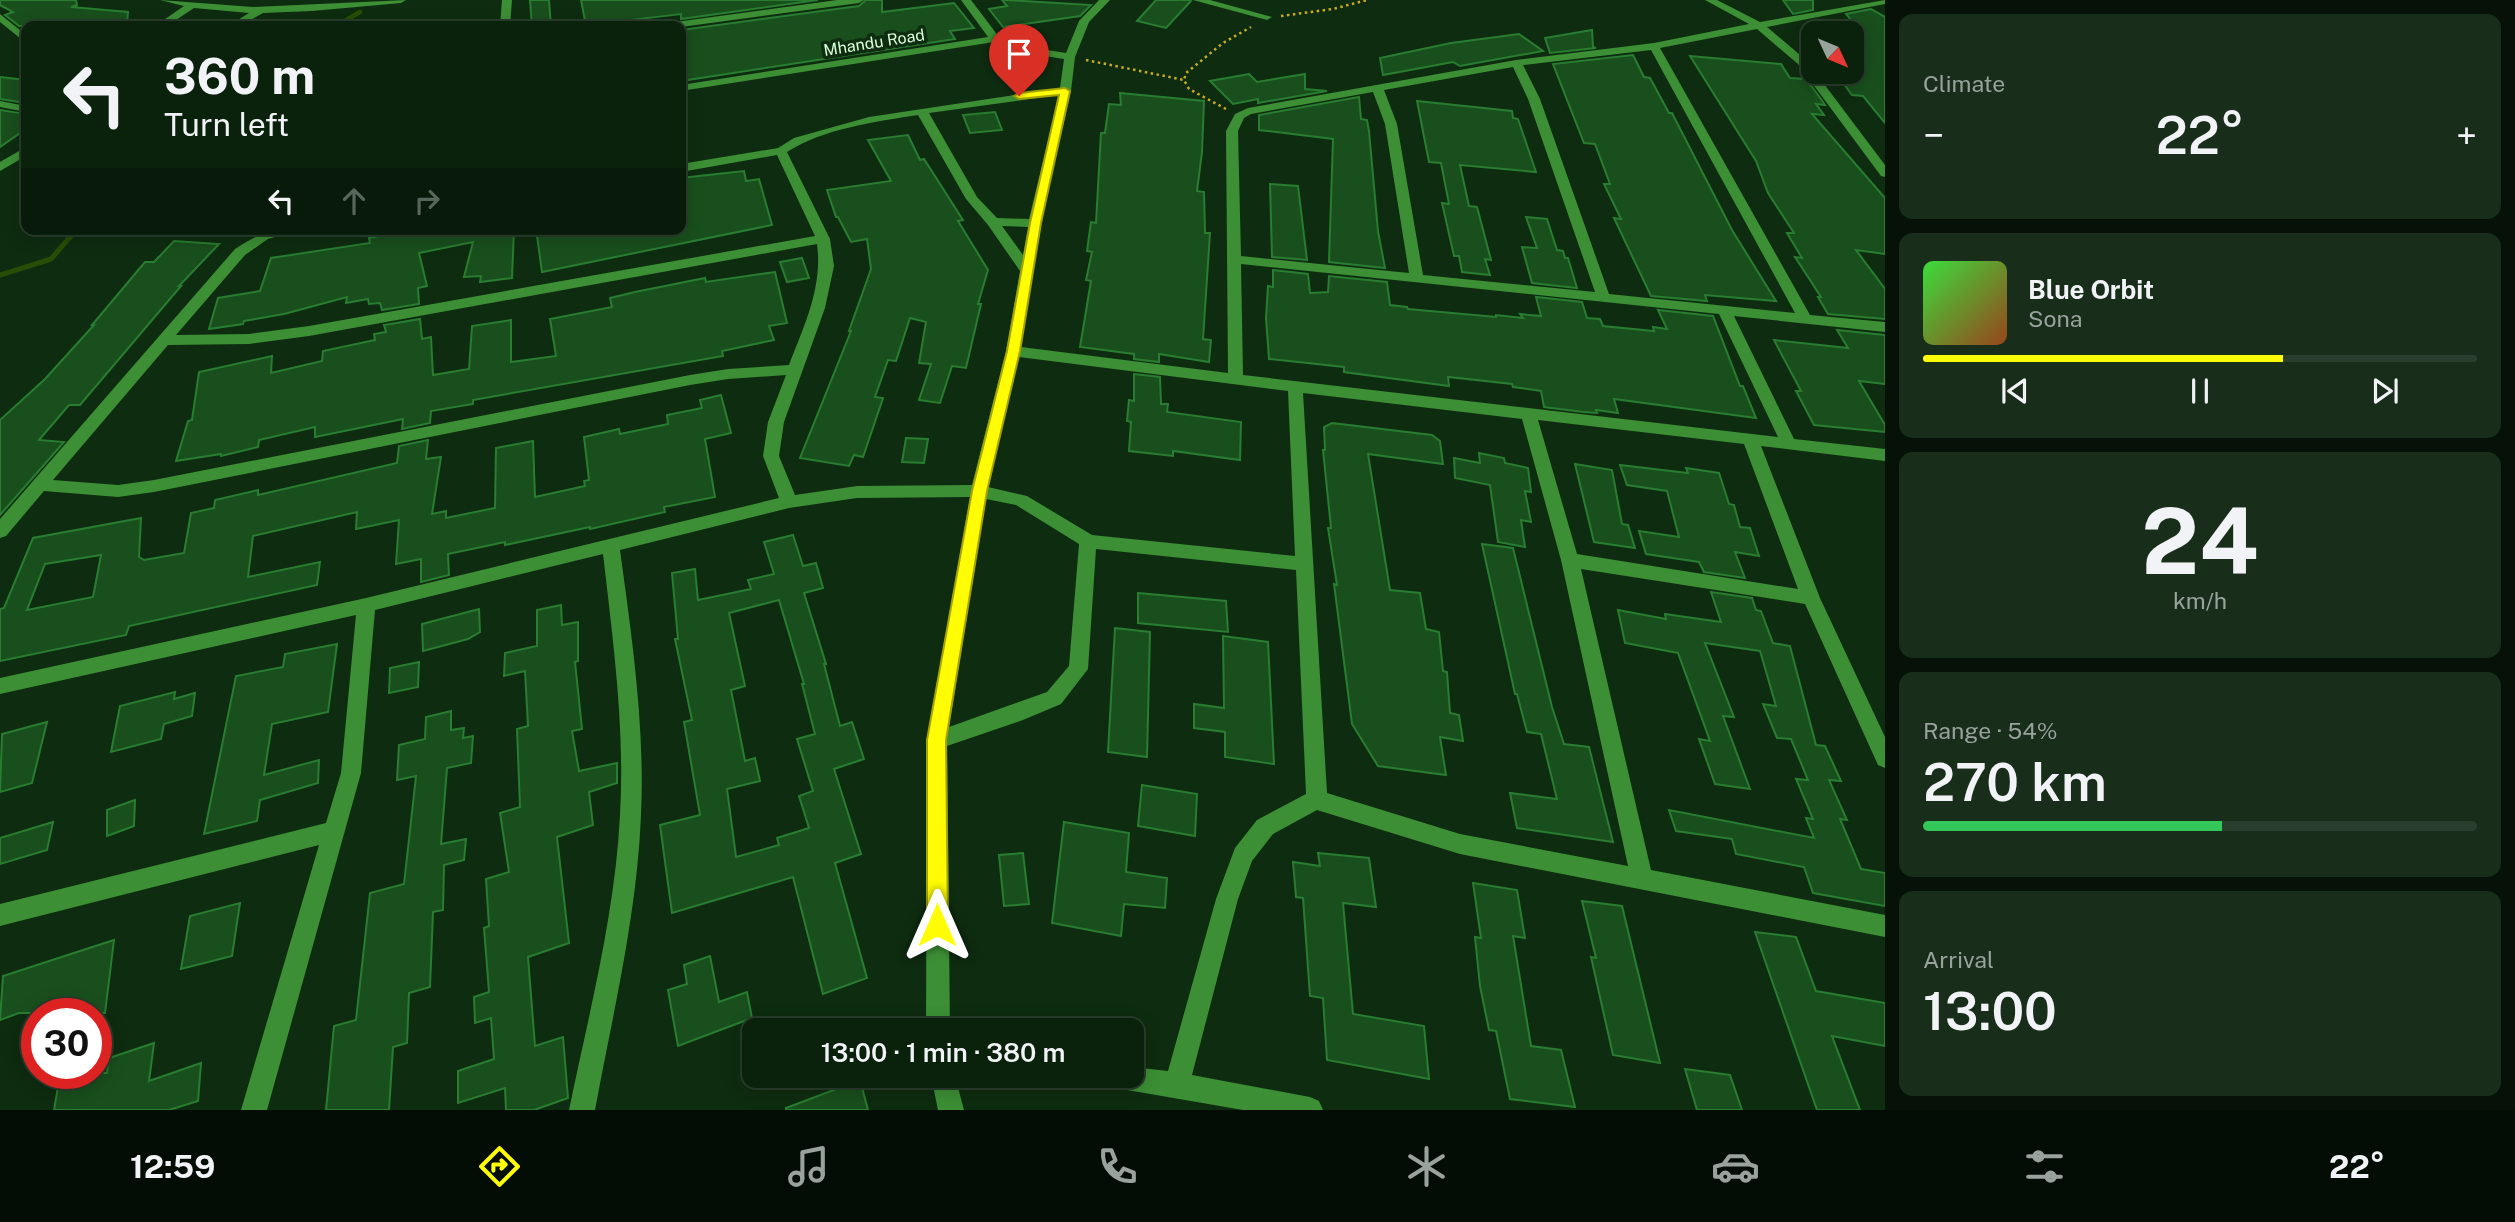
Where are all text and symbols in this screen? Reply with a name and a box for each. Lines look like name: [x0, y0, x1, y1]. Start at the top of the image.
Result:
north arrow: [1801, 21, 1864, 84]
map controls: [1801, 21, 1864, 84]
pin: [989, 24, 1049, 96]
street label: Mhandu Road: [822, 25, 926, 60]
icon: arrive: [1000, 35, 1038, 73]
text: 360 m: [164, 47, 315, 105]
icon: left: [49, 49, 140, 140]
text: Climate: [1923, 70, 2005, 97]
text: 22°: [2156, 105, 2244, 166]
text: Turn left: [164, 106, 289, 143]
text: −: [1923, 113, 1944, 158]
text: +: [2456, 113, 2477, 158]
icon: left: [262, 182, 300, 220]
icon: ahead: [335, 182, 373, 220]
icon: right: [408, 182, 446, 220]
text: Blue Orbit: [2028, 274, 2154, 305]
text: Sona: [2028, 305, 2082, 332]
icon: previous: [1996, 372, 2034, 410]
icon: pause: [2181, 372, 2219, 410]
icon: next: [2366, 372, 2404, 410]
text: 24: [2141, 488, 2259, 594]
text: km/h: [2173, 587, 2227, 614]
text: Range · 54%: [1923, 717, 2057, 744]
text: 270 km: [1923, 752, 2107, 813]
position arrow: [900, 888, 974, 962]
text: Arrival: [1923, 946, 1994, 973]
text: 13:00: [1923, 981, 2057, 1042]
speed limit sign: 30: [21, 998, 112, 1089]
text: 13:00 · 1 min · 380 m: [821, 1037, 1065, 1068]
icon: directions: [475, 1142, 524, 1191]
icon: music: [784, 1142, 833, 1191]
icon: phone: [1093, 1142, 1142, 1191]
icon: climate: [1402, 1142, 1451, 1191]
icon: car: [1711, 1142, 1760, 1191]
icon: filters: [2020, 1142, 2069, 1191]
text: 12:59: [130, 1148, 215, 1185]
text: 22°: [2329, 1148, 2385, 1185]

